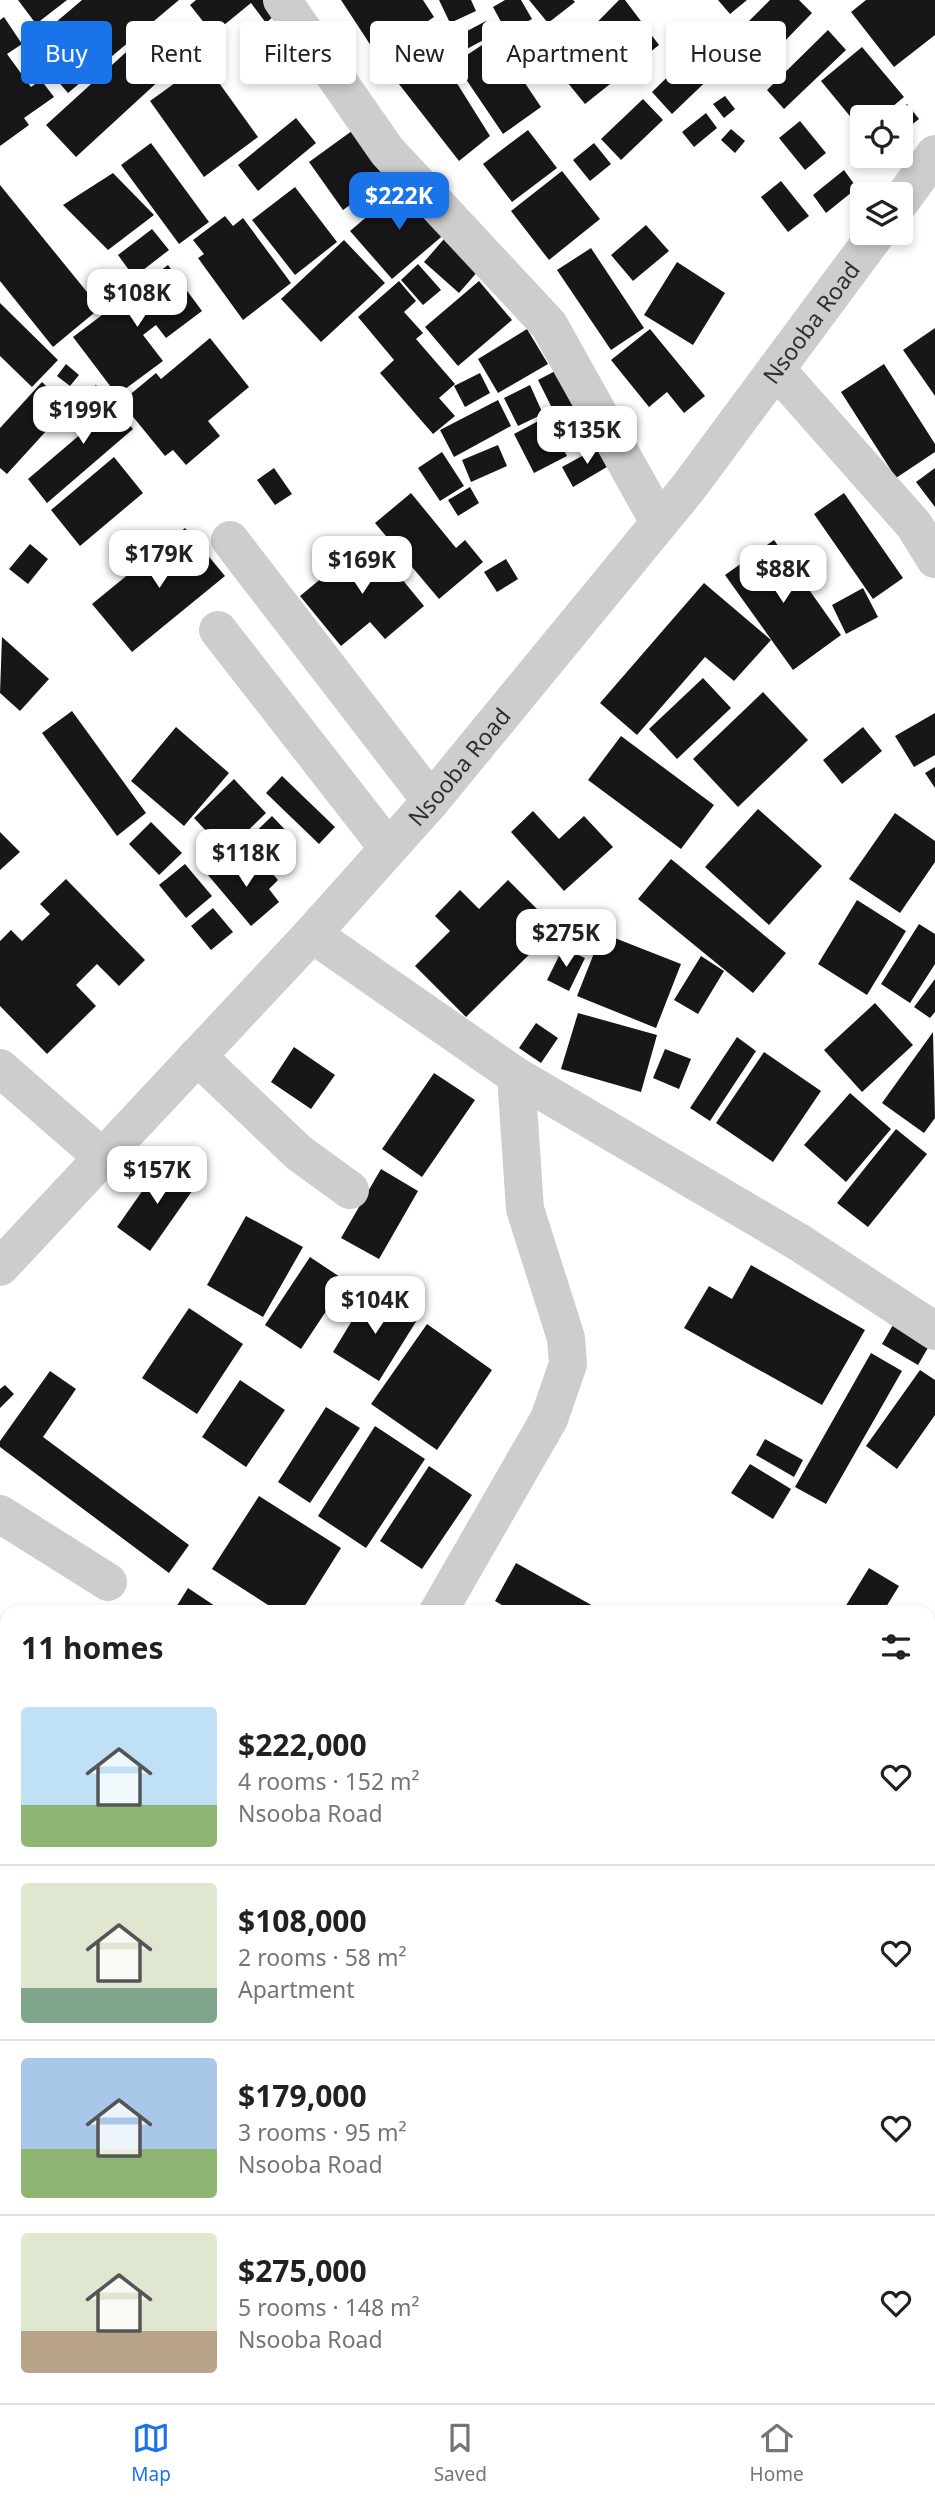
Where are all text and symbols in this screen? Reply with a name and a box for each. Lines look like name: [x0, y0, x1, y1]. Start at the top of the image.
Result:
chip: Buy: [21, 21, 112, 84]
chip: Rent: [126, 21, 226, 84]
chip: Filters: [240, 21, 356, 84]
chip: New: [370, 21, 468, 84]
chip: Apartment: [482, 21, 652, 84]
chip: House: [666, 21, 786, 84]
map controls: [850, 105, 913, 245]
button: locate: [850, 105, 913, 168]
pin: $222K: [350, 173, 448, 232]
text: $222K: [365, 179, 433, 211]
button: layers: [850, 182, 913, 245]
street label: Nsooba Road: [755, 255, 867, 390]
pin: $108K: [88, 270, 186, 329]
text: $108K: [103, 276, 171, 308]
pin: $199K: [34, 386, 132, 446]
text: $199K: [49, 393, 117, 425]
pin: $135K: [538, 406, 636, 466]
text: $135K: [553, 413, 621, 445]
pin: $179K: [110, 530, 208, 590]
pin: $169K: [313, 536, 411, 596]
text: $179K: [125, 537, 193, 569]
text: $169K: [328, 543, 396, 575]
pin: $88K: [742, 546, 824, 605]
text: $88K: [756, 552, 810, 584]
street label: Nsooba Road: [400, 701, 517, 833]
pin: $118K: [197, 830, 295, 889]
text: $118K: [212, 836, 280, 868]
pin: $275K: [517, 909, 615, 969]
text: $275K: [532, 916, 600, 948]
pin: $157K: [108, 1146, 206, 1206]
text: $157K: [123, 1153, 191, 1185]
pin: $104K: [326, 1276, 424, 1336]
text: $104K: [341, 1283, 409, 1315]
text: 11 homes: [21, 1627, 164, 1668]
icon: filters: [877, 1628, 915, 1666]
text: $222,000: [238, 1724, 367, 1765]
icon: home: [77, 1735, 161, 1819]
icon: heart: [877, 1758, 915, 1796]
text: 4 rooms · 152 m²: [238, 1765, 420, 1797]
text: Nsooba Road: [238, 1797, 383, 1829]
text: $108,000: [238, 1900, 367, 1941]
icon: home: [77, 1911, 161, 1995]
icon: heart: [877, 1934, 915, 1972]
text: 2 rooms · 58 m²: [238, 1941, 407, 1973]
text: Apartment: [238, 1973, 355, 2005]
text: $179,000: [238, 2075, 367, 2116]
icon: home: [77, 2086, 161, 2170]
icon: heart: [877, 2109, 915, 2147]
text: 3 rooms · 95 m²: [238, 2116, 407, 2148]
text: Nsooba Road: [238, 2148, 383, 2180]
text: $275,000: [238, 2250, 367, 2291]
icon: home: [77, 2261, 161, 2345]
icon: heart: [877, 2284, 915, 2322]
text: 5 rooms · 148 m²: [238, 2291, 420, 2323]
text: Nsooba Road: [238, 2323, 383, 2355]
tab: Map: [131, 2419, 171, 2487]
tab: Saved: [434, 2419, 487, 2487]
tab: Home: [750, 2419, 804, 2487]

